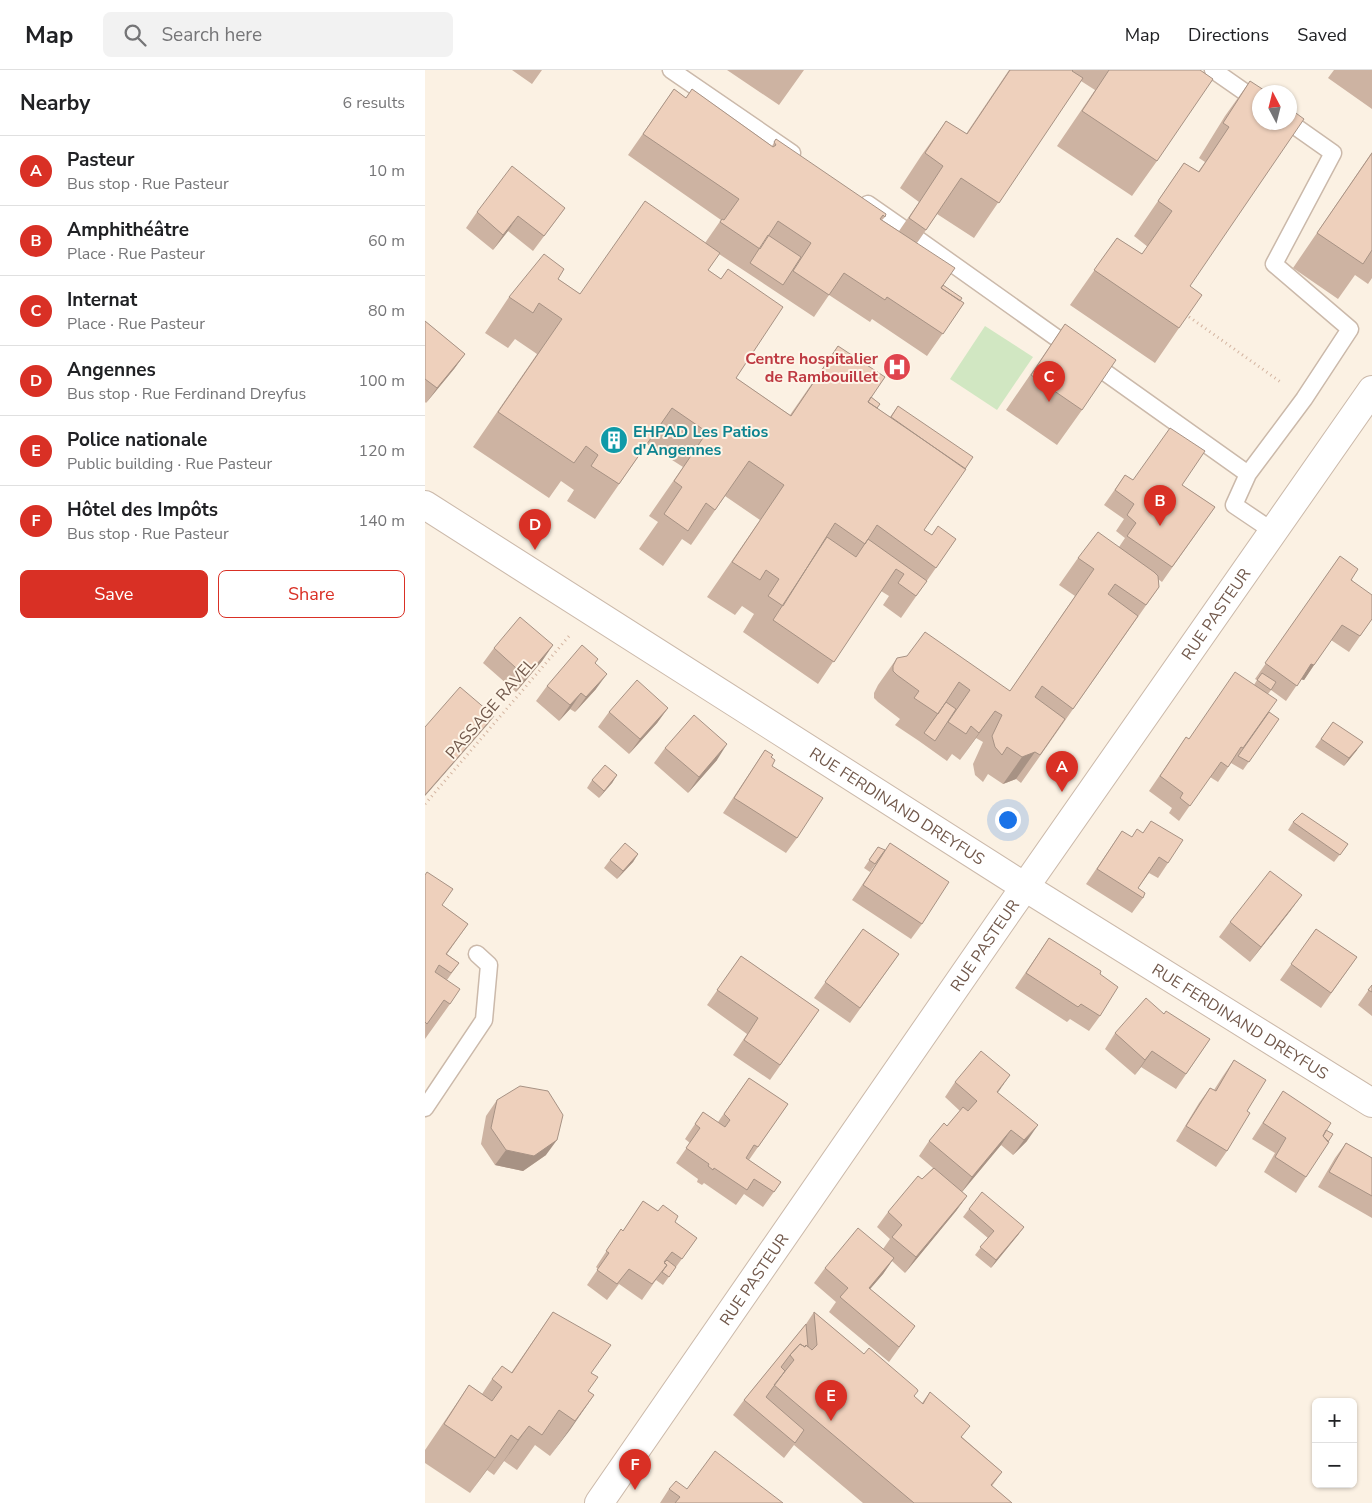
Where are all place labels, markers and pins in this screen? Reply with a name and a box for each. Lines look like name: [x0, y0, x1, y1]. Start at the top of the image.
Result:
place label: Centre hospitalier de Rambouillet: [745, 348, 879, 388]
hospital icon: Centre hospitalier de Rambouillet: [882, 352, 912, 382]
pin: C: [1033, 361, 1065, 402]
place label: EHPAD Les Patios d'Angennes: [633, 421, 769, 461]
building icon: EHPAD Les Patios d'Angennes: [599, 425, 629, 455]
pin: B: [1144, 485, 1176, 526]
pin: D: [519, 509, 551, 550]
pin: A: [1046, 751, 1078, 792]
pin: E: [815, 1380, 847, 1421]
pin: F: [619, 1449, 651, 1490]

